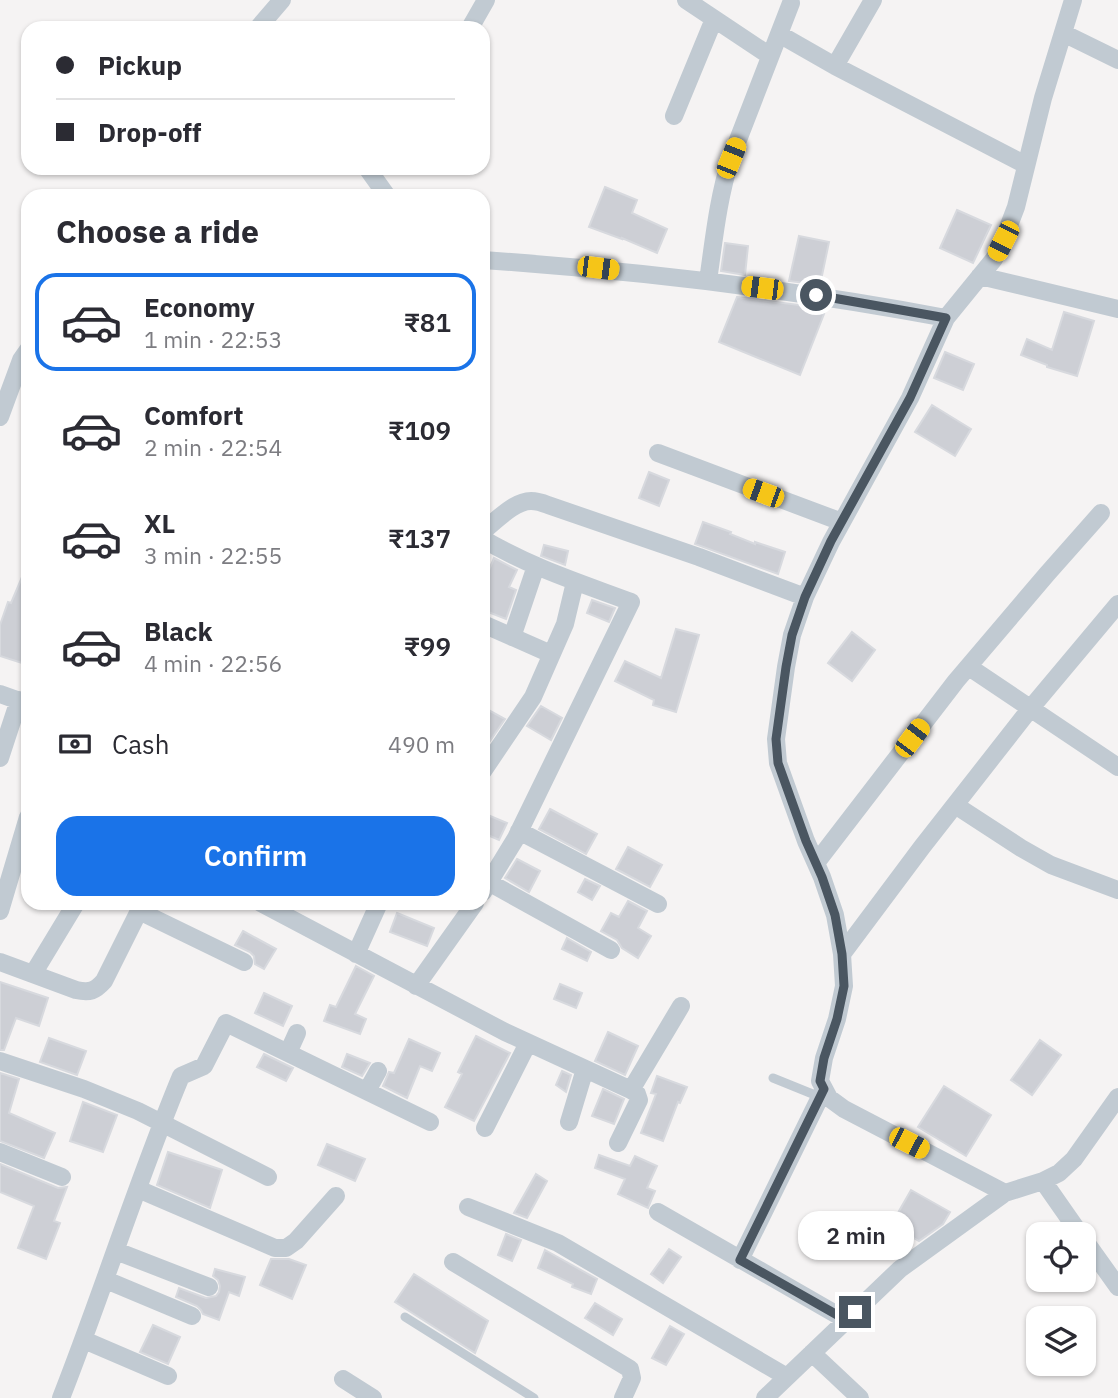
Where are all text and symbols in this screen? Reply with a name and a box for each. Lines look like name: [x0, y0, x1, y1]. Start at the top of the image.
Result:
text: Pickup: [98, 48, 182, 82]
text: Drop-off: [98, 115, 201, 149]
car: [714, 135, 749, 181]
text: Choose a ride: [56, 210, 259, 252]
car: [985, 218, 1022, 264]
car: [576, 255, 621, 281]
car: [740, 275, 785, 301]
route start: [800, 279, 832, 311]
text: Economy: [144, 290, 255, 324]
icon: car: [60, 291, 123, 354]
text: ₹81: [404, 305, 451, 339]
text: 1 min · 22:53: [144, 324, 282, 354]
text: Comfort: [144, 398, 243, 432]
icon: car: [60, 399, 123, 462]
text: ₹109: [388, 413, 451, 447]
text: 2 min · 22:54: [144, 432, 282, 462]
car: [740, 476, 787, 510]
text: XL: [144, 506, 175, 540]
icon: car: [60, 507, 123, 570]
text: ₹137: [388, 521, 451, 555]
text: 3 min · 22:55: [144, 540, 282, 570]
text: Black: [144, 614, 212, 648]
icon: car: [60, 615, 123, 678]
text: ₹99: [404, 629, 451, 663]
text: 4 min · 22:56: [144, 648, 282, 678]
car: [891, 715, 934, 761]
icon: cash: [56, 725, 94, 763]
text: Cash: [112, 727, 169, 761]
text: 490 m: [388, 729, 455, 759]
button: Confirm: [56, 816, 455, 896]
car: [886, 1124, 933, 1162]
callout: 2 min: [797, 1210, 913, 1260]
text: 2 min: [826, 1220, 886, 1250]
map controls: [1026, 1222, 1096, 1376]
button: locate: [1026, 1222, 1096, 1292]
route end: [839, 1296, 871, 1328]
button: layers: [1026, 1306, 1096, 1376]

